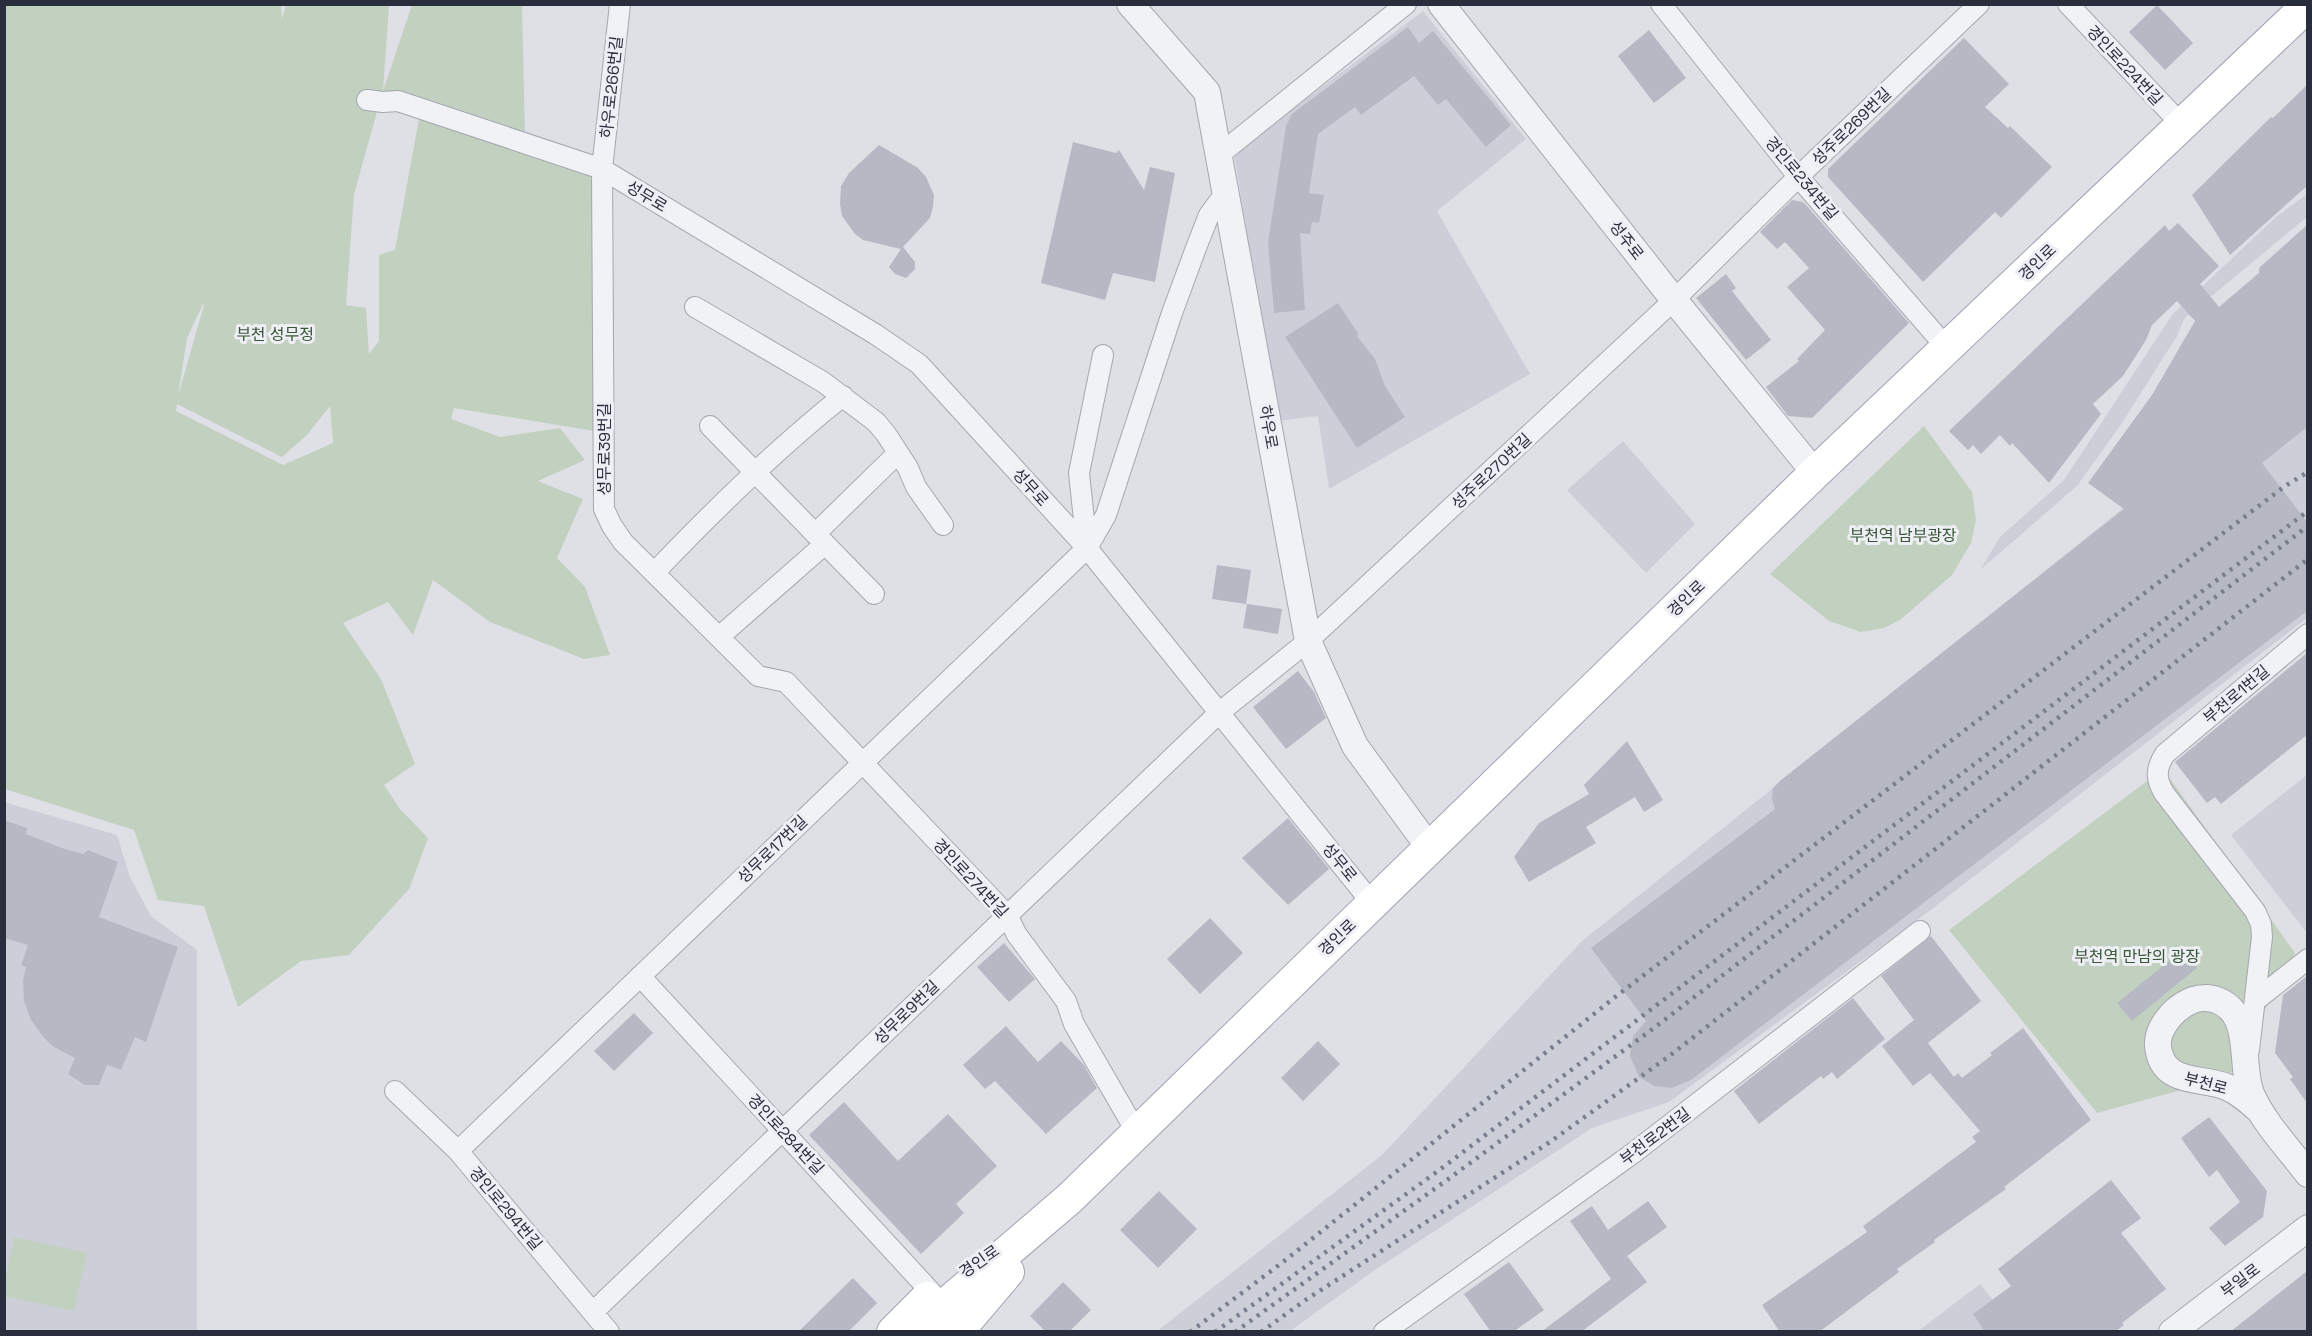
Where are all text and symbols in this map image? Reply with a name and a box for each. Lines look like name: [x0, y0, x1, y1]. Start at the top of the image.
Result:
street label: 경인로224번길: [2082, 21, 2167, 110]
street label: 하우로266번길: [596, 35, 627, 139]
street label: 성주로269번길: [1807, 83, 1896, 170]
street label: 경인로234번길: [1761, 132, 1843, 224]
street label: 성무로: [622, 176, 671, 217]
street label: 성주로: [1605, 216, 1649, 264]
street label: 경인로: [2014, 239, 2061, 285]
park label: 부천 성무정: [236, 324, 314, 345]
street label: 성무로39번길: [594, 402, 615, 496]
street label: 하우로: [1254, 404, 1283, 451]
street label: 성주로270번길: [1447, 429, 1536, 514]
street label: 성무로: [1008, 464, 1053, 511]
park label: 부천역 남부광장: [1849, 525, 1957, 546]
street label: 경인로: [1663, 575, 1710, 621]
street label: 부천로1번길: [2199, 661, 2274, 728]
street label: 성무로17번길: [733, 811, 812, 888]
street label: 경인로274번길: [928, 834, 1013, 923]
street label: 성무로: [1318, 839, 1362, 886]
street label: 경인로: [1314, 914, 1361, 960]
park label: 부천역 만남의 광장: [2074, 946, 2200, 967]
street label: 성무로9번길: [869, 976, 944, 1049]
street label: 부천로: [2182, 1068, 2230, 1099]
street label: 경인로284번길: [743, 1089, 829, 1179]
street label: 부천로2번길: [1616, 1103, 1695, 1170]
street label: 경인로294번길: [464, 1162, 547, 1255]
street label: 경인로: [955, 1240, 1004, 1283]
street label: 부일로: [2216, 1259, 2264, 1302]

